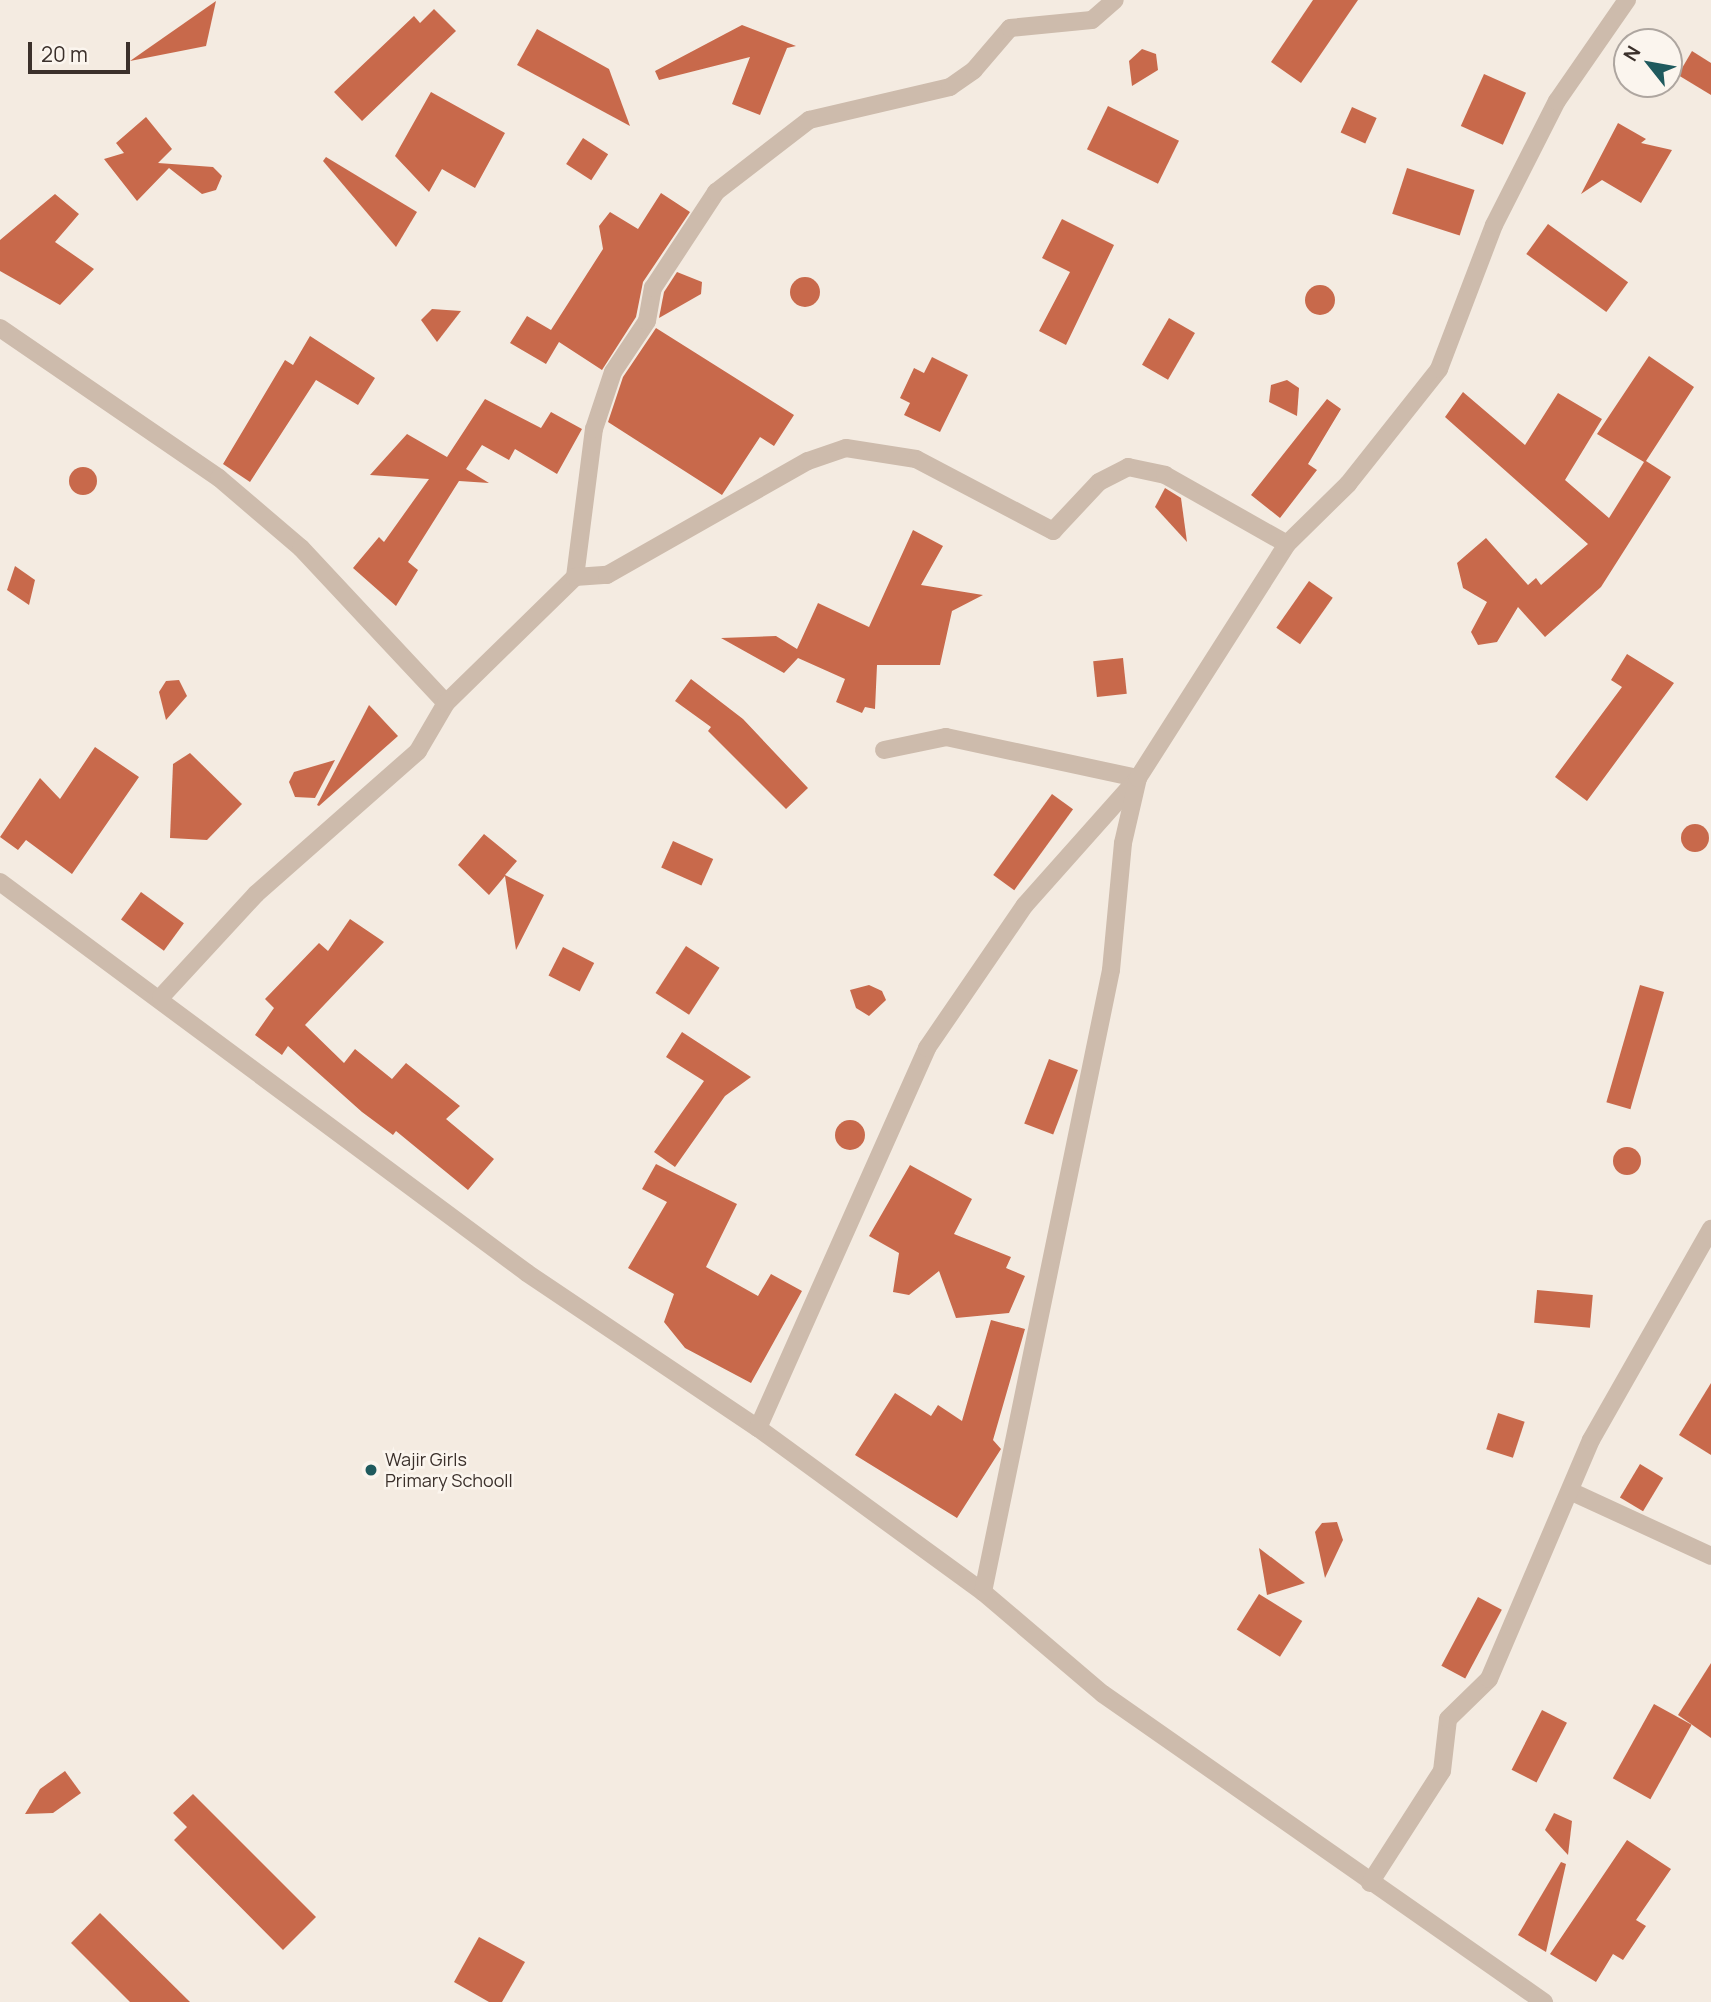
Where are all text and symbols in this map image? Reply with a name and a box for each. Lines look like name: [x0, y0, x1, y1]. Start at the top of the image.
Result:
scale bar: [32, 28, 133, 72]
north arrow: [1613, 28, 1683, 98]
text: 20 m: [41, 40, 88, 68]
text: N: [1617, 41, 1646, 66]
place label: Wajir Girls Primary Schooll: [385, 1449, 513, 1492]
marker: Wajir Girls Primary Schooll: [363, 1462, 379, 1478]

